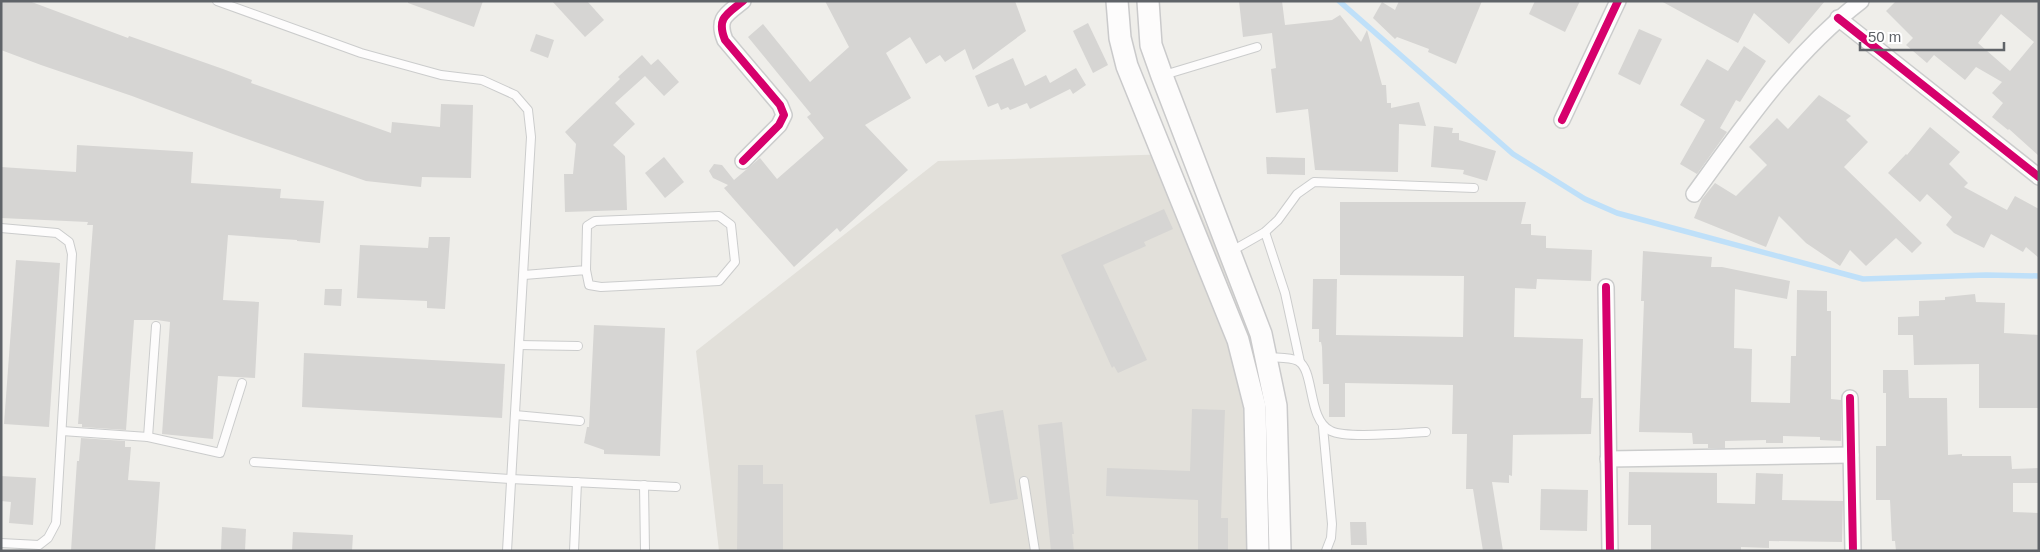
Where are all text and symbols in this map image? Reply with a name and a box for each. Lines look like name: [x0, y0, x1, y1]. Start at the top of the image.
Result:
scale bar: [1860, 20, 2004, 52]
text: 50 m: [1868, 28, 1901, 45]

